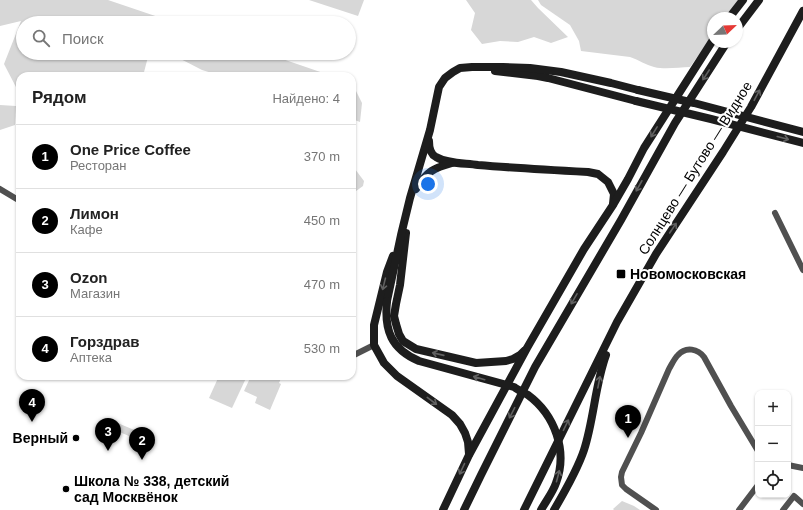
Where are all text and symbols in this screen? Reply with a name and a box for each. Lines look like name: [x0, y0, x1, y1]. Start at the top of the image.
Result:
north arrow: [707, 12, 743, 48]
search box: [16, 16, 356, 60]
icon: search: [30, 27, 52, 49]
text: Поиск: [62, 30, 104, 47]
one-way arrow: [702, 69, 710, 80]
street label: Солнцево — Бутово — Видное: [635, 78, 755, 258]
text: Рядом: [32, 88, 87, 107]
one-way arrow: [754, 89, 762, 101]
text: Найдено: 4: [272, 91, 340, 106]
one-way arrow: [650, 126, 658, 137]
one-way arrow: [776, 134, 789, 142]
text: One Price Coffee: [70, 141, 191, 158]
text: 1: [41, 149, 49, 164]
text: 370 m: [304, 149, 340, 164]
text: Ресторан: [70, 158, 127, 173]
your location: [418, 174, 438, 194]
one-way arrow: [635, 180, 643, 192]
text: Лимон: [70, 205, 119, 222]
text: 2: [41, 213, 49, 228]
text: 450 m: [304, 213, 340, 228]
text: Кафе: [70, 222, 103, 237]
one-way arrow: [669, 223, 677, 234]
place label: Новомосковская: [630, 266, 746, 282]
marker: Новомосковская: [615, 268, 627, 280]
text: Ozon: [70, 269, 108, 286]
text: 3: [41, 277, 49, 292]
text: 470 m: [304, 277, 340, 292]
one-way arrow: [379, 278, 387, 291]
text: Магазин: [70, 286, 120, 301]
one-way arrow: [570, 293, 578, 305]
text: Горздрав: [70, 333, 140, 350]
text: 4: [41, 341, 49, 356]
text: 530 m: [304, 341, 340, 356]
text: Аптека: [70, 350, 112, 365]
one-way arrow: [432, 350, 445, 358]
one-way arrow: [472, 374, 485, 381]
one-way arrow: [596, 376, 604, 389]
pin: 4: [19, 389, 45, 422]
map controls: [755, 390, 791, 498]
button: +: [755, 390, 791, 426]
one-way arrow: [427, 397, 438, 405]
pin: 1: [615, 405, 641, 438]
one-way arrow: [508, 406, 515, 418]
pin: 3: [95, 418, 121, 451]
one-way arrow: [563, 419, 570, 431]
button: −: [755, 426, 791, 462]
pin: 2: [129, 427, 155, 460]
place label: Верный: [13, 430, 68, 446]
marker: Верный: [71, 433, 81, 443]
one-way arrow: [458, 462, 465, 474]
button: locate: [755, 462, 791, 498]
one-way arrow: [555, 469, 562, 482]
place label: Школа № 338, детский сад Москвёнок: [74, 473, 229, 505]
marker: Школа № 338, детский сад Москвёнок: [61, 484, 71, 494]

